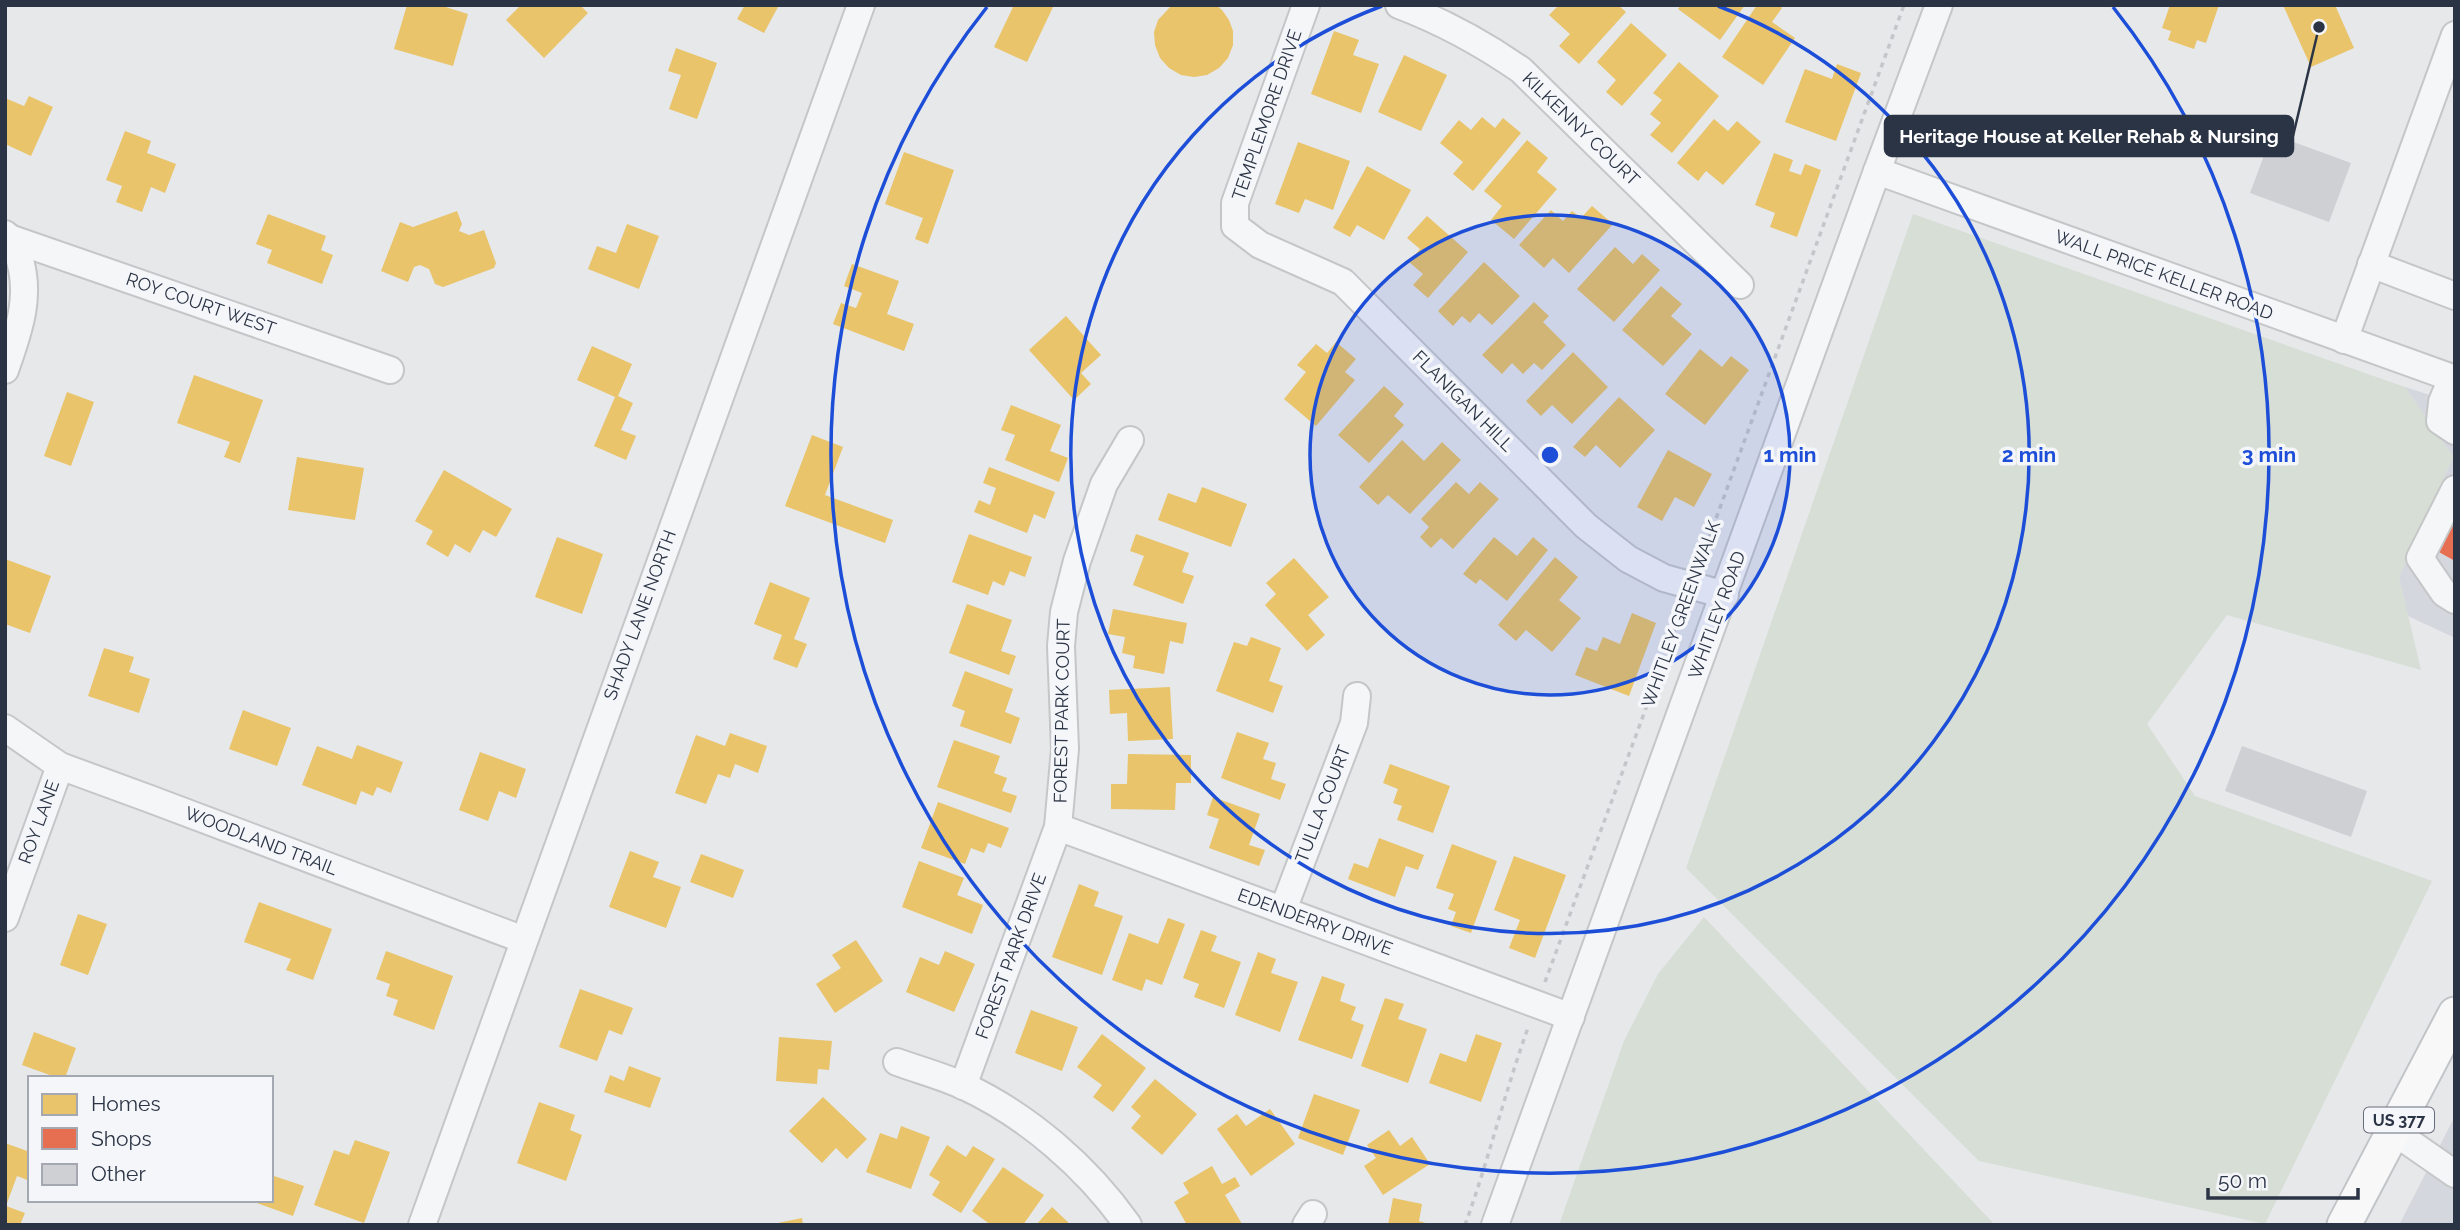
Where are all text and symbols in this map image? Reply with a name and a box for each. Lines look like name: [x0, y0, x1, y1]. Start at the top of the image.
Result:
street label: TEMPLEMORE DRIVE: [1227, 27, 1306, 203]
street label: KILKENNY COURT: [1519, 67, 1644, 190]
callout: Heritage House at Keller Rehab & Nursing: [1885, 116, 2293, 156]
text: Heritage House at Keller Rehab & Nursing: [1899, 125, 2279, 147]
street label: WALL PRICE KELLER ROAD: [2052, 225, 2276, 324]
street label: ROY COURT WEST: [124, 268, 279, 339]
street label: FLANIGAN HILL: [1409, 346, 1518, 456]
text: 1 min: [1763, 442, 1817, 467]
text: 2 min: [2002, 442, 2056, 467]
text: 3 min: [2242, 442, 2296, 467]
centre of rings: [1538, 443, 1562, 467]
street label: WHITLEY GREENWALK: [1637, 517, 1724, 710]
street label: SHADY LANE NORTH: [599, 527, 680, 703]
street label: WHITLEY ROAD: [1684, 548, 1749, 682]
street label: FOREST PARK COURT: [1049, 619, 1074, 803]
street label: TULLA COURT: [1291, 742, 1355, 865]
street label: ROY LANE: [14, 777, 63, 867]
street label: WOODLAND TRAIL: [182, 802, 341, 879]
street label: FOREST PARK DRIVE: [971, 870, 1050, 1042]
street label: EDENDERRY DRIVE: [1235, 884, 1396, 959]
legend: [28, 1076, 273, 1202]
text: Homes: [91, 1091, 161, 1116]
road number: US 377: [2364, 1108, 2434, 1132]
text: Shops: [91, 1126, 152, 1151]
scale bar: [2208, 1156, 2358, 1200]
text: Other: [91, 1161, 146, 1186]
text: 50 m: [2218, 1168, 2267, 1193]

